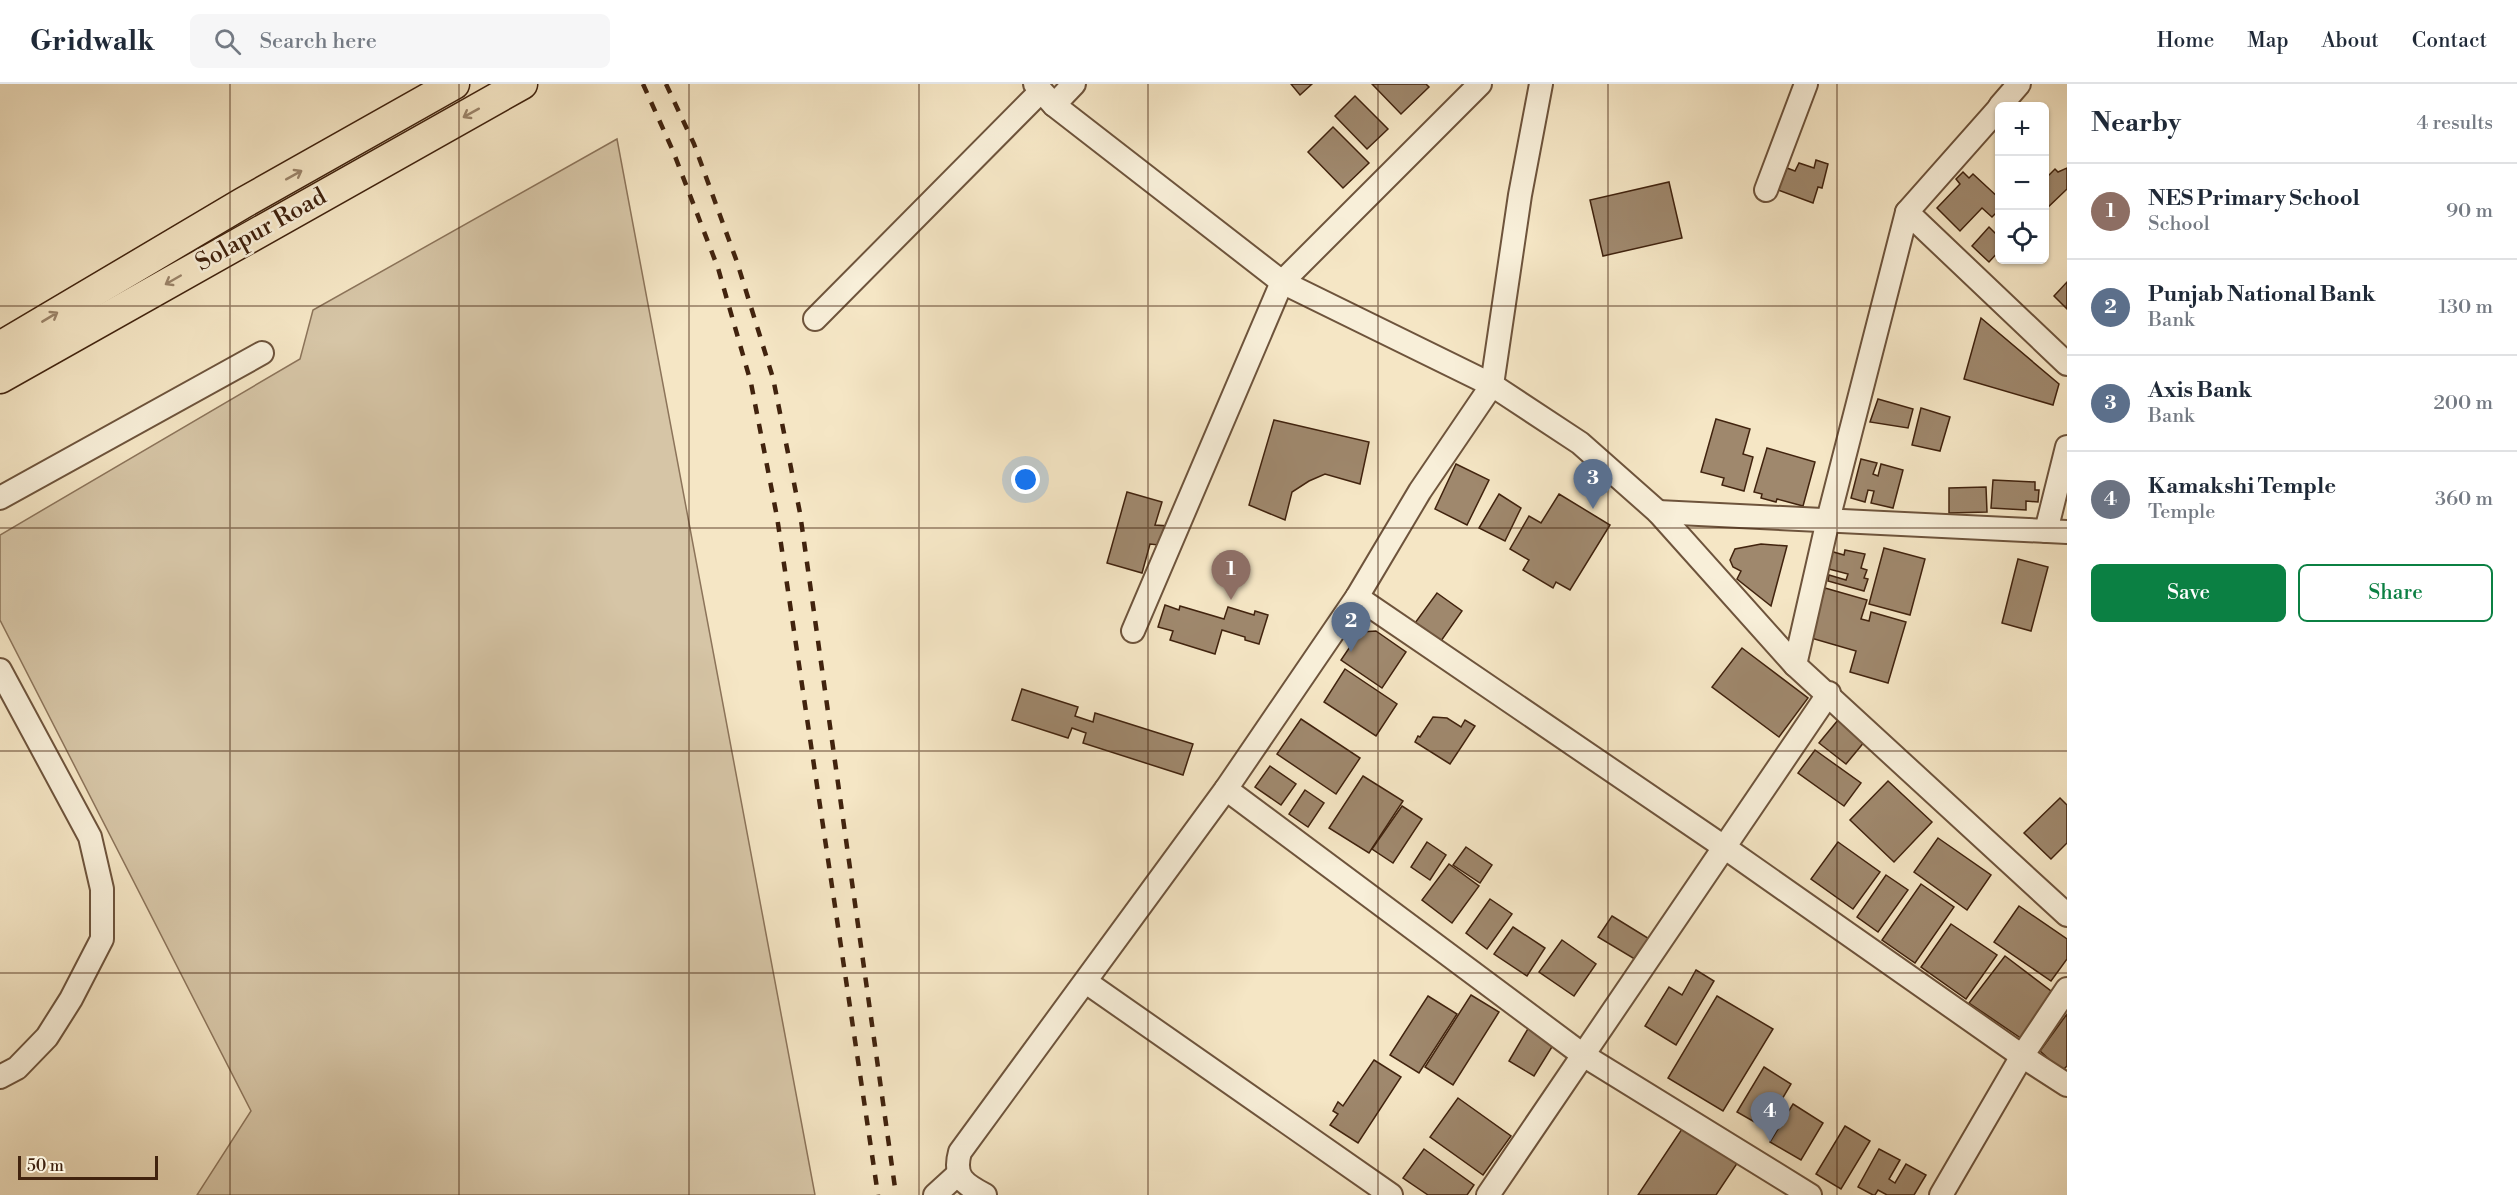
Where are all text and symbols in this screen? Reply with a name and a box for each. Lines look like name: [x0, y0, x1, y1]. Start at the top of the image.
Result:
search box: [190, 14, 610, 68]
text: Gridwalk: [30, 24, 154, 59]
icon: search: [211, 25, 244, 58]
text: Search here: [259, 28, 377, 55]
text: Home: [2157, 28, 2214, 54]
text: Map: [2247, 28, 2289, 54]
text: About: [2322, 28, 2379, 54]
text: Contact: [2412, 28, 2487, 54]
map controls: [1995, 102, 2049, 264]
button: +: [1995, 102, 2049, 156]
one-way arrow: [463, 107, 480, 119]
text: Nearby: [2091, 107, 2181, 139]
text: 4 results: [2416, 111, 2493, 136]
button: −: [1995, 156, 2049, 210]
one-way arrow: [285, 168, 302, 180]
street label: Solapur Road: [190, 182, 332, 278]
text: NES Primary School: [2148, 185, 2360, 212]
text: 1: [2106, 199, 2115, 224]
text: 90 m: [2446, 199, 2493, 224]
button: locate: [1995, 210, 2049, 264]
text: School: [2148, 212, 2210, 237]
one-way arrow: [164, 275, 182, 286]
text: Punjab National Bank: [2148, 281, 2375, 308]
text: 2: [2104, 295, 2117, 320]
text: 130 m: [2438, 295, 2493, 320]
text: Bank: [2148, 308, 2195, 333]
one-way arrow: [41, 311, 58, 323]
text: Axis Bank: [2148, 377, 2252, 404]
text: 3: [2104, 391, 2117, 416]
text: 200 m: [2433, 391, 2493, 416]
text: Bank: [2148, 404, 2195, 429]
pin: 3: [1574, 460, 1612, 509]
your location: [1011, 465, 1040, 494]
text: Kamakshi Temple: [2148, 473, 2336, 500]
text: 4: [2104, 487, 2117, 512]
text: 360 m: [2435, 487, 2493, 512]
text: Temple: [2148, 500, 2215, 525]
pin: 1: [1212, 550, 1250, 600]
button: Save: [2091, 564, 2286, 622]
button: Share: [2298, 564, 2493, 622]
pin: 2: [1332, 602, 1370, 652]
pin: 4: [1750, 1092, 1790, 1142]
scale bar: [18, 1153, 158, 1180]
text: 50 m: [27, 1156, 64, 1176]

